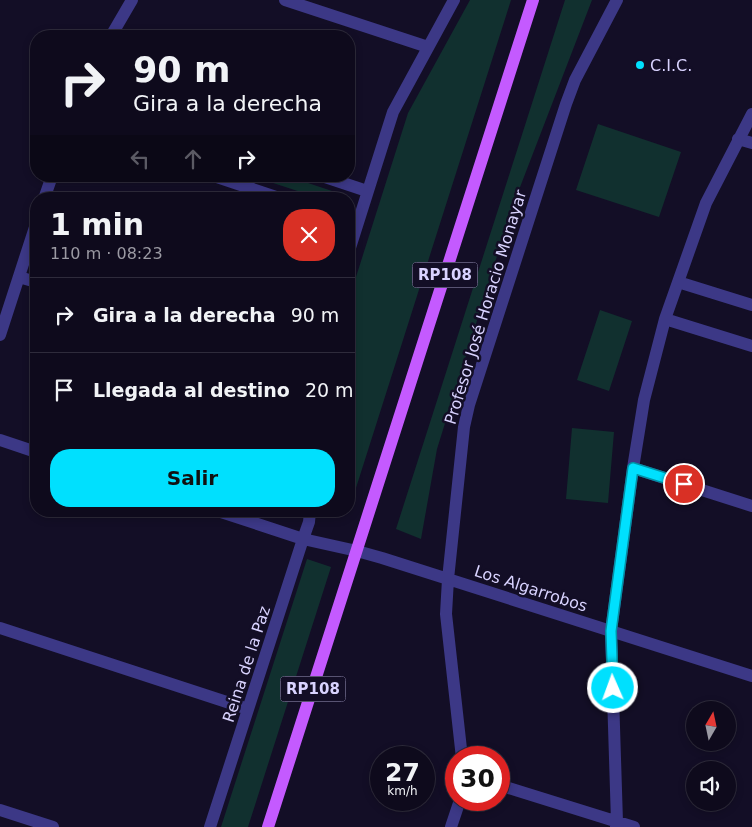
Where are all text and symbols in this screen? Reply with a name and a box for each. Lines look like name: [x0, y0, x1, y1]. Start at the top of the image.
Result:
icon: right: [50, 50, 115, 115]
text: 90 m: [133, 50, 230, 90]
place label: C.I.C.: [650, 56, 692, 75]
marker: C.I.C.: [634, 59, 646, 71]
text: Gira a la derecha: [133, 91, 322, 116]
icon: left: [126, 145, 154, 173]
icon: ahead: [179, 145, 207, 173]
icon: right: [232, 145, 260, 173]
street label: Profesor José Horacio Monayar: [441, 187, 530, 427]
text: 1 min: [50, 207, 144, 242]
button: close: [283, 209, 335, 261]
text: 110 m · 08:23: [50, 244, 163, 263]
road number: RP108: [412, 262, 478, 288]
icon: right: [50, 301, 78, 329]
text: Gira a la derecha: [93, 304, 276, 326]
text: 90 m: [291, 304, 339, 326]
icon: arrive: [50, 376, 78, 404]
text: Llegada al destino: [93, 379, 290, 401]
text: 20 m: [305, 379, 354, 401]
button: Salir: [50, 449, 335, 507]
pin: [663, 463, 705, 505]
icon: arrive: [670, 470, 698, 498]
street label: Los Algarrobos: [472, 561, 590, 616]
street label: Reina de la Paz: [219, 604, 274, 725]
position arrow: [586, 661, 638, 713]
road number: RP108: [280, 676, 346, 702]
north arrow: [686, 701, 736, 751]
map controls: [686, 701, 736, 811]
speed limit sign: 30: [445, 746, 510, 811]
text: 27: [385, 758, 420, 787]
button: sound: [686, 761, 736, 811]
text: km/h: [387, 784, 418, 798]

